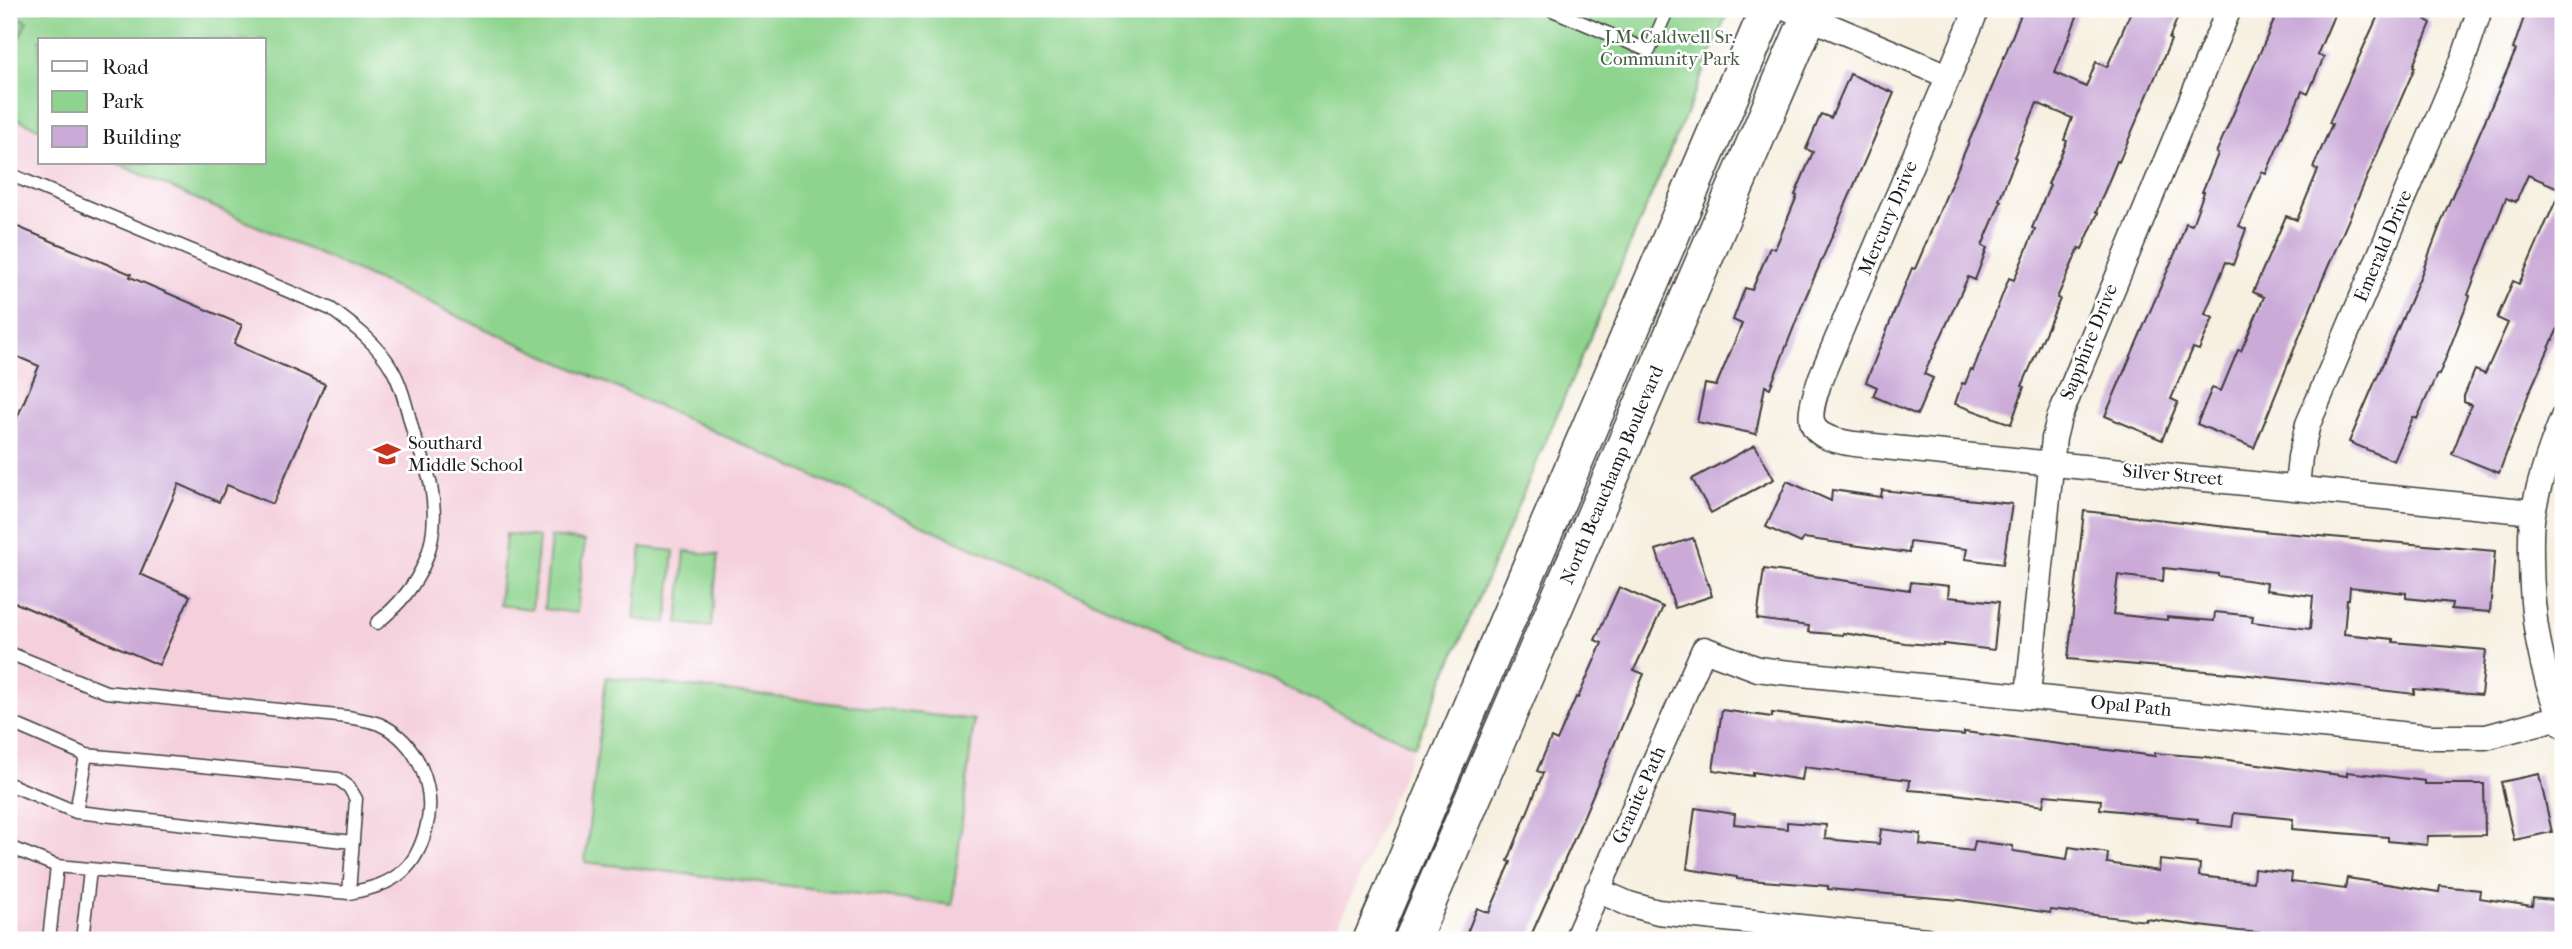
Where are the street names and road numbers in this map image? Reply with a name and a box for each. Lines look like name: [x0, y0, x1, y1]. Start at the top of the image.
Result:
street label: Mercury Drive: [1854, 157, 1922, 279]
street label: Emerald Drive: [2350, 187, 2416, 305]
street label: Sapphire Drive: [2056, 281, 2122, 403]
street label: North Beauchamp Boulevard: [1556, 362, 1668, 588]
street label: Silver Street: [2122, 460, 2225, 490]
street label: Opal Path: [2089, 691, 2173, 721]
street label: Granite Path: [1608, 742, 1670, 847]

